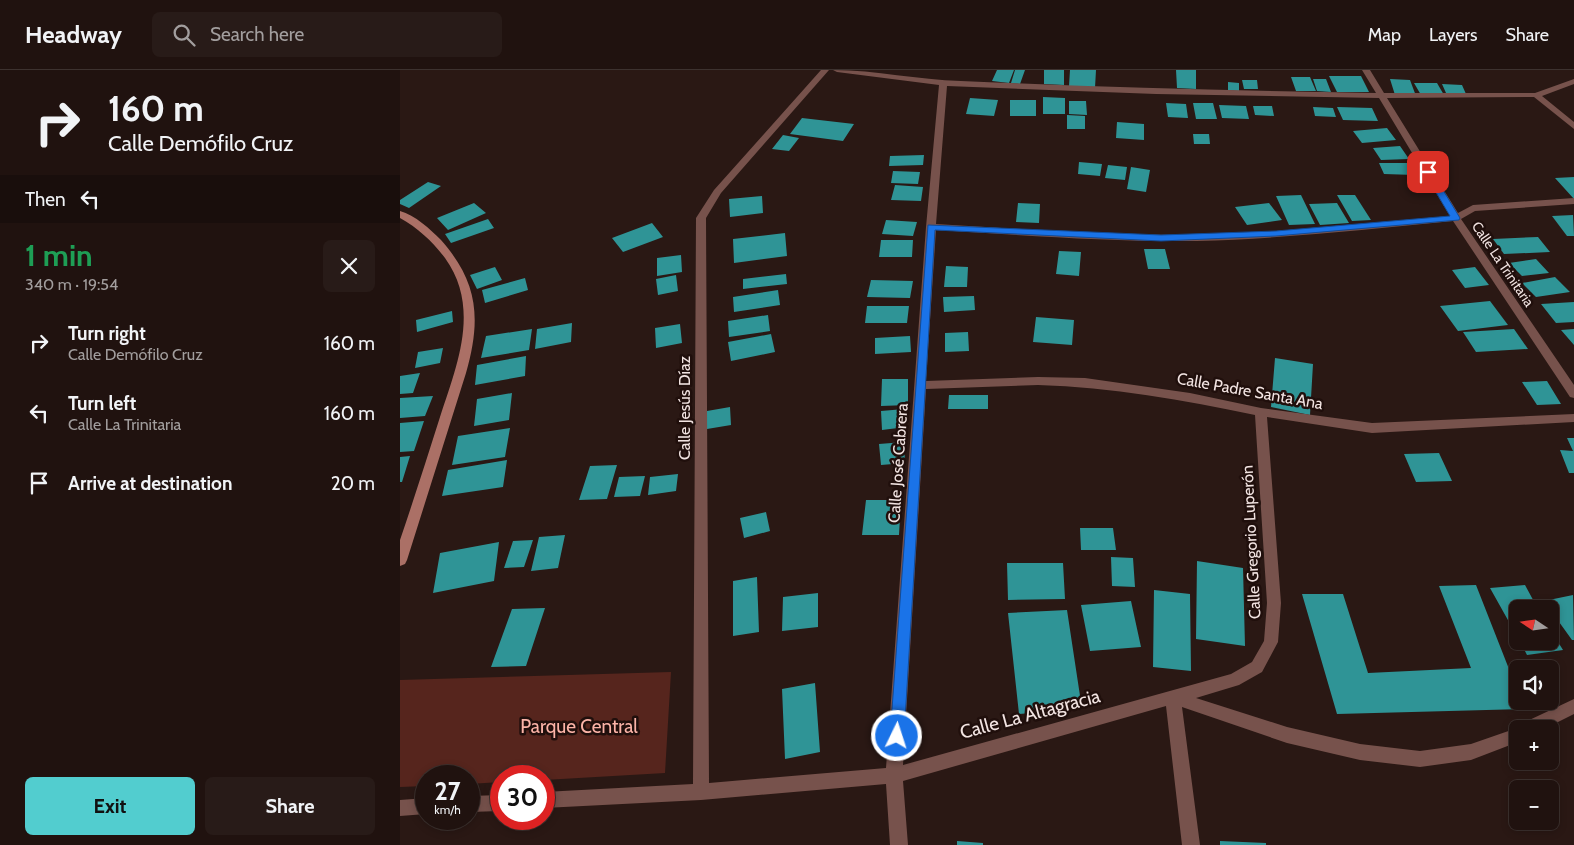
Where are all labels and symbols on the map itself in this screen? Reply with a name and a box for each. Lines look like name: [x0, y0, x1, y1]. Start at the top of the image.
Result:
pin: [1407, 151, 1449, 193]
street label: Calle La Trinitaria: [1468, 218, 1538, 310]
street label: Calle Jesús Díaz: [675, 355, 694, 460]
street label: Calle Padre Santa Ana: [1176, 369, 1325, 413]
street label: Calle José Cabrera: [884, 402, 912, 523]
street label: Calle Gregorio Luperón: [1237, 465, 1265, 619]
north arrow: [1509, 600, 1559, 650]
street label: Calle La Altagracia: [957, 684, 1103, 744]
position arrow: [870, 709, 922, 761]
park label: Parque Central: [520, 715, 638, 738]
speed limit sign: 30: [490, 765, 555, 830]

